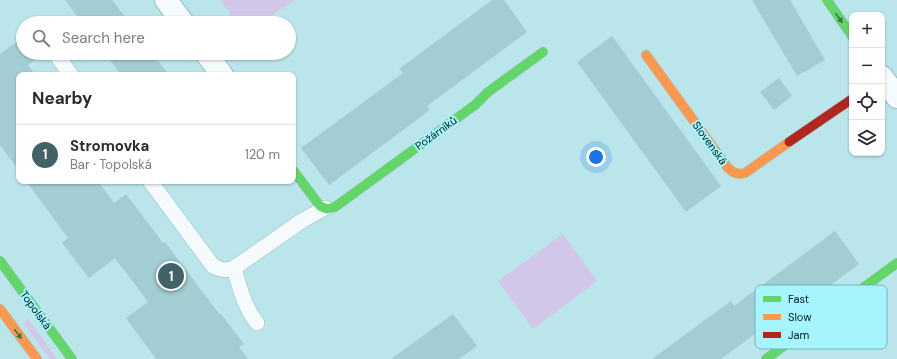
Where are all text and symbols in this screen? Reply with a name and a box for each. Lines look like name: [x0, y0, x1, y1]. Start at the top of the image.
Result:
map controls: [849, 12, 885, 156]
button: +: [849, 12, 885, 48]
one-way arrow: [835, 13, 843, 23]
search box: [16, 16, 296, 60]
icon: search: [30, 27, 52, 49]
text: Search here: [62, 28, 145, 48]
button: −: [849, 48, 885, 84]
button: locate: [849, 84, 885, 120]
text: Nearby: [32, 87, 92, 109]
street label: Požárníků: [412, 113, 460, 153]
street label: Slovenská: [690, 119, 730, 167]
button: layers: [849, 120, 885, 156]
text: Stromovka: [70, 136, 149, 156]
text: 1: [43, 146, 47, 163]
text: 120 m: [245, 146, 280, 163]
your location: [586, 147, 606, 167]
text: Bar · Topolská: [70, 156, 152, 173]
pin: 1: [158, 261, 184, 291]
legend: [755, 285, 887, 349]
street label: Topolská: [17, 288, 55, 332]
text: Fast: [788, 292, 809, 306]
text: Slow: [788, 310, 812, 324]
text: Jam: [788, 328, 809, 342]
one-way arrow: [14, 329, 23, 340]

